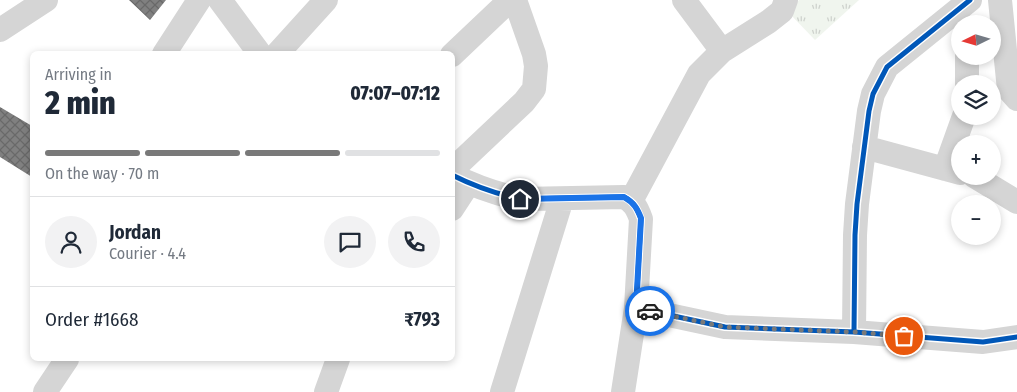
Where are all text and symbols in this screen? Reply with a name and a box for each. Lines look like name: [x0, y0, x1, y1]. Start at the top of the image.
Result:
north arrow: [951, 15, 1001, 65]
map controls: [951, 15, 1001, 245]
text: Arriving in: [45, 65, 112, 84]
button: layers: [951, 75, 1001, 125]
text: 07:07–07:12: [350, 82, 440, 105]
text: 2 min: [45, 84, 116, 122]
button: +: [951, 135, 1001, 185]
text: On the way · 70 m: [45, 164, 159, 183]
pin: [499, 178, 541, 220]
icon: home: [506, 185, 534, 213]
button: −: [951, 195, 1001, 245]
button: person: [45, 216, 97, 268]
button: chat: [324, 216, 376, 268]
button: phone: [388, 216, 440, 268]
text: Jordan: [109, 221, 161, 244]
text: Courier · 4.4: [109, 244, 186, 263]
courier: [625, 286, 675, 336]
icon: car: [636, 297, 664, 325]
text: Order #1668: [45, 308, 138, 331]
text: ₹793: [404, 308, 440, 331]
pin: [883, 315, 925, 357]
icon: bag: [890, 322, 918, 350]

